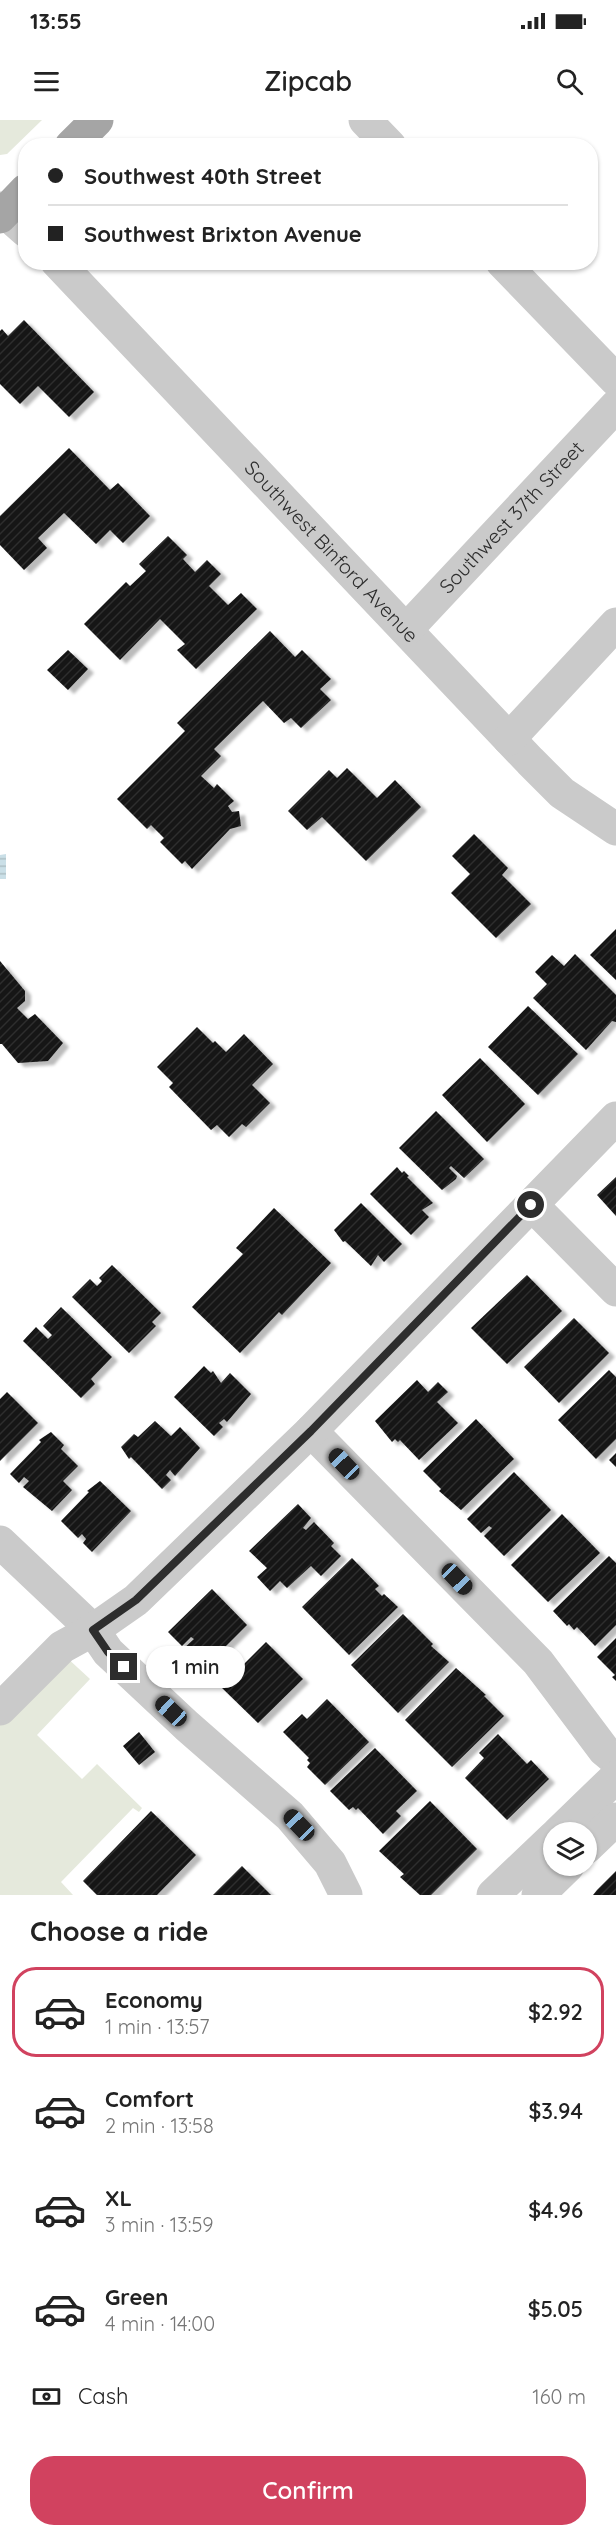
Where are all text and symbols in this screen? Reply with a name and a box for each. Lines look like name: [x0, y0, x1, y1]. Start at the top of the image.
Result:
text: 13:55: [30, 7, 82, 35]
text: Zipcab: [264, 64, 352, 98]
icon: menu: [30, 65, 63, 98]
icon: search: [553, 65, 586, 98]
text: Southwest 40th Street: [84, 162, 322, 190]
text: Southwest Brixton Avenue: [84, 220, 362, 248]
street label: Southwest 37th Street: [434, 435, 589, 599]
street label: Southwest Binford Avenue: [240, 455, 424, 648]
route start: [517, 1191, 544, 1218]
car: [325, 1445, 363, 1483]
car: [438, 1560, 476, 1598]
callout: 1 min: [145, 1646, 244, 1688]
route end: [110, 1653, 137, 1680]
text: 1 min: [172, 1654, 219, 1679]
car: [152, 1692, 190, 1730]
car: [280, 1806, 318, 1844]
map controls: [543, 1822, 597, 1876]
button: layers: [543, 1822, 597, 1876]
text: Choose a ride: [30, 1914, 208, 1948]
icon: car: [33, 1985, 87, 2039]
text: Economy: [105, 1986, 203, 2014]
text: $2.92: [528, 1998, 583, 2026]
text: 1 min · 13:57: [105, 2014, 210, 2039]
icon: car: [33, 2084, 87, 2138]
text: Comfort: [105, 2085, 194, 2113]
text: $3.94: [529, 2097, 583, 2125]
text: 2 min · 13:58: [105, 2113, 214, 2138]
icon: car: [33, 2183, 87, 2237]
text: XL: [105, 2184, 132, 2212]
text: $4.96: [528, 2196, 583, 2224]
text: 3 min · 13:59: [105, 2212, 214, 2237]
icon: car: [33, 2282, 87, 2336]
text: Green: [105, 2283, 168, 2311]
text: $5.05: [528, 2295, 583, 2323]
text: 4 min · 14:00: [105, 2311, 215, 2336]
icon: cash: [30, 2380, 63, 2413]
text: Cash: [78, 2382, 129, 2410]
text: 160 m: [532, 2384, 586, 2409]
button: Confirm: [30, 2456, 586, 2525]

